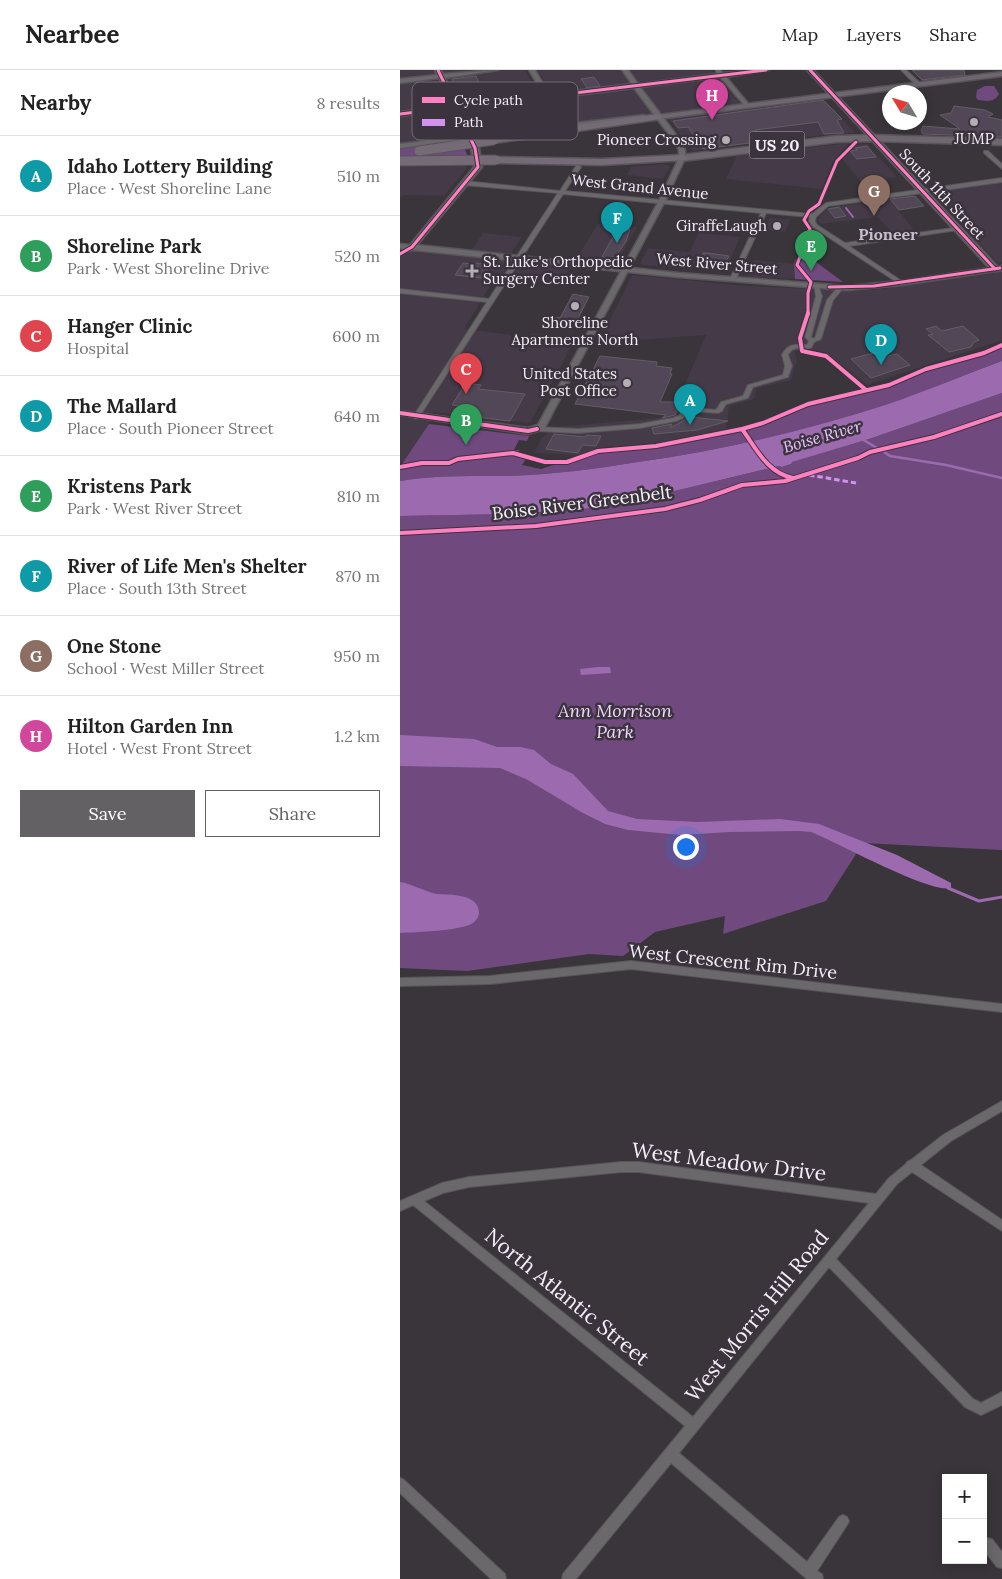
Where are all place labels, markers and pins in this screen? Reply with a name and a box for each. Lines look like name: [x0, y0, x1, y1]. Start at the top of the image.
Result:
pin: H: [696, 79, 728, 120]
marker: JUMP: [968, 116, 980, 128]
place label: JUMP: [953, 129, 994, 148]
place label: Pioneer Crossing: [597, 130, 717, 149]
marker: Pioneer Crossing: [720, 134, 732, 146]
pin: G: [858, 175, 890, 216]
pin: F: [601, 202, 633, 243]
place label: GiraffeLaugh: [676, 216, 767, 235]
marker: GiraffeLaugh: [771, 220, 783, 232]
pin: E: [795, 230, 827, 271]
place label: St. Luke's Orthopedic Surgery Center: [483, 252, 633, 288]
marker: St. Luke's Orthopedic Surgery Center: [465, 264, 479, 278]
marker: Shoreline Apartments North: [569, 300, 581, 312]
place label: Shoreline Apartments North: [510, 313, 639, 349]
pin: D: [865, 324, 897, 365]
pin: C: [450, 353, 482, 394]
place label: United States Post Office: [523, 364, 617, 400]
marker: United States Post Office: [621, 377, 633, 389]
pin: A: [674, 384, 706, 425]
pin: B: [450, 404, 482, 445]

